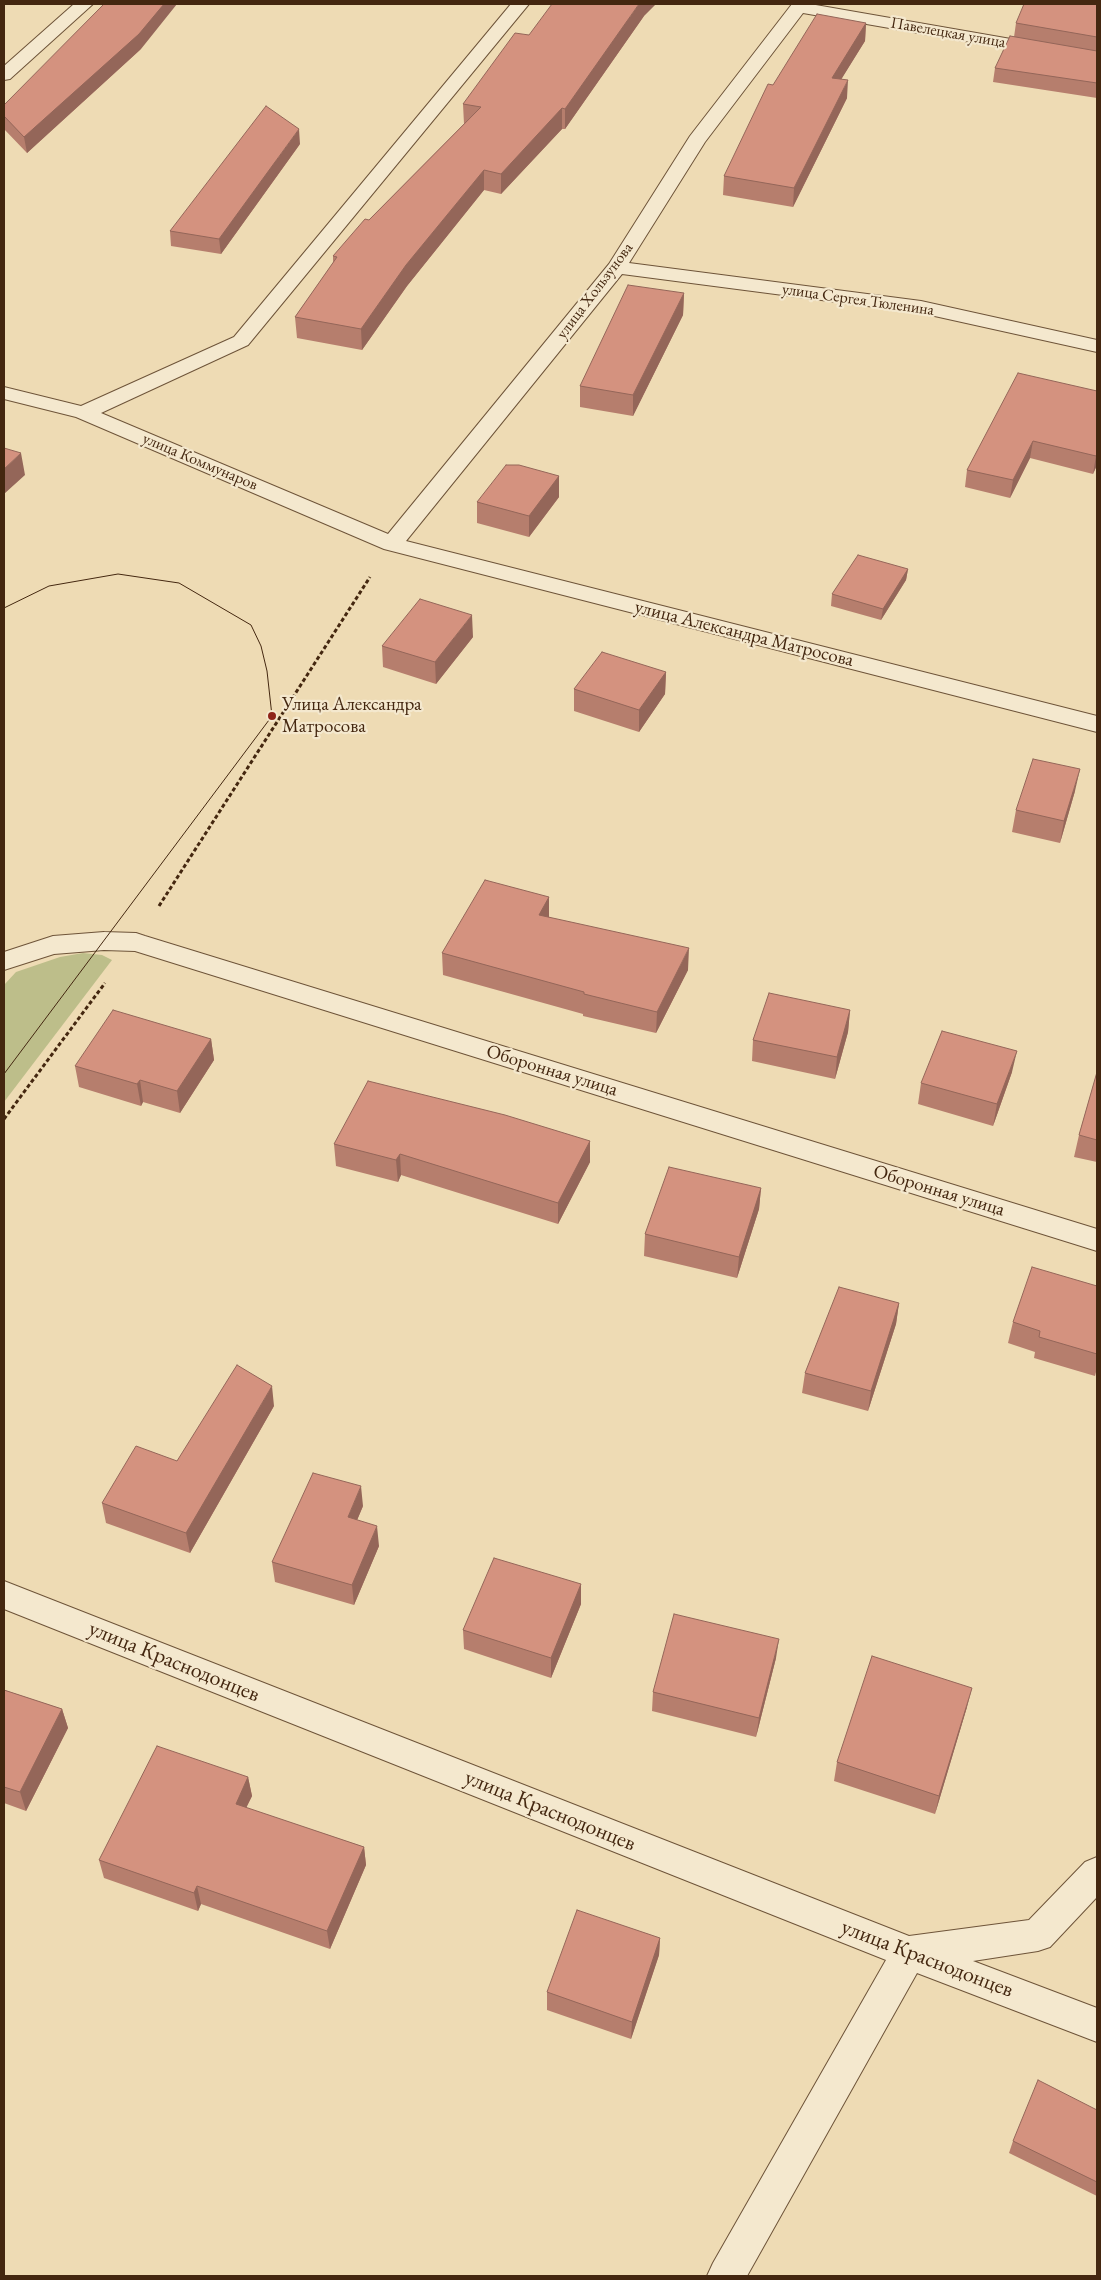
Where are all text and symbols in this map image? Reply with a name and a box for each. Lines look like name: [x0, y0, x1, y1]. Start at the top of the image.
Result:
street label: Павелецкая улица: [889, 13, 1007, 53]
street label: улица Хользунова: [553, 239, 637, 343]
street label: улица Сергея Тюленина: [781, 280, 935, 320]
street label: улица Коммунаров: [139, 429, 261, 495]
street label: улица Александра Матросова: [632, 596, 856, 672]
place label: Улица Александра Матросова: [282, 694, 422, 738]
marker: Улица Александра Матросова: [266, 710, 278, 722]
street label: Оборонная улица: [484, 1040, 620, 1102]
street label: Оборонная улица: [871, 1160, 1007, 1222]
street label: улица Краснодонцев: [85, 1616, 263, 1708]
street label: улица Краснодонцев: [461, 1765, 639, 1857]
street label: улица Краснодонцев: [837, 1914, 1017, 2004]

